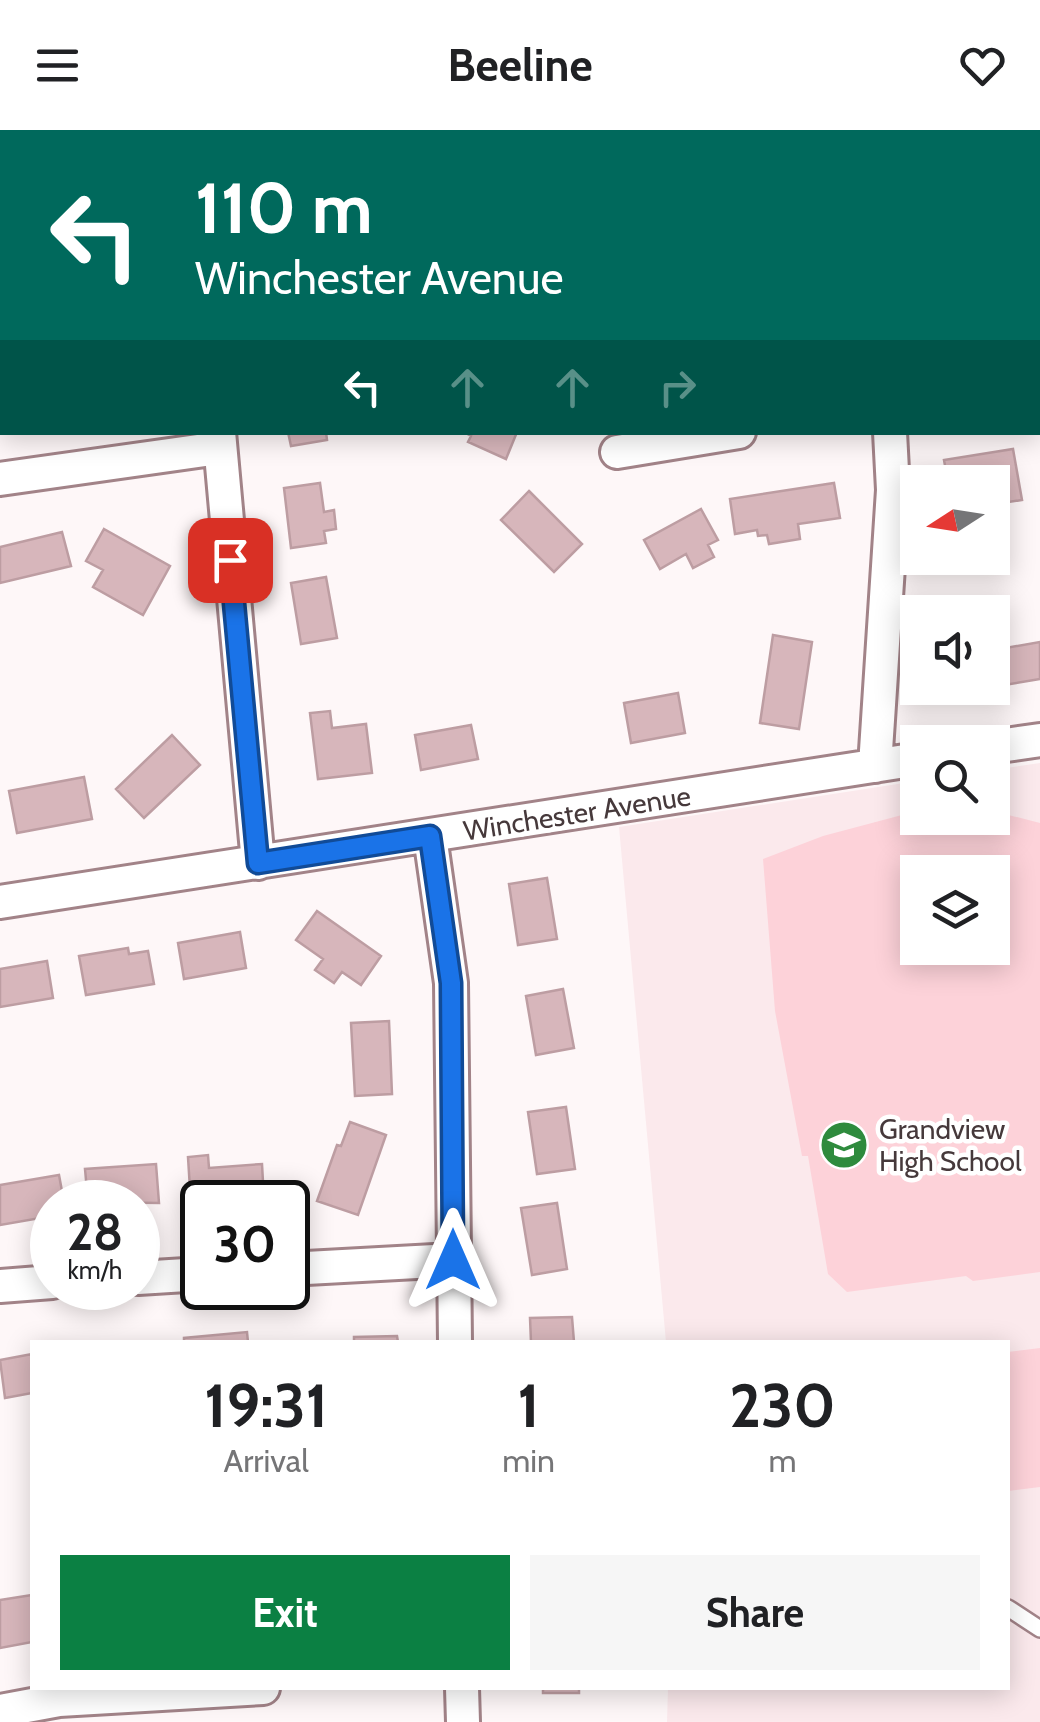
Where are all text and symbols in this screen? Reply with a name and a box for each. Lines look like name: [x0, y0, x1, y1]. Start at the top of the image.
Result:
icon: menu: [30, 38, 85, 93]
text: Beeline: [447, 38, 593, 92]
icon: heart: [955, 38, 1010, 93]
text: 110 m: [195, 165, 373, 251]
icon: left: [30, 170, 160, 300]
text: Winchester Avenue: [195, 251, 564, 305]
icon: left: [335, 360, 390, 415]
icon: ahead: [440, 360, 495, 415]
icon: ahead: [545, 360, 600, 415]
icon: right: [650, 360, 705, 415]
north arrow: [900, 465, 1010, 575]
map controls: [900, 465, 1010, 965]
pin: [188, 518, 273, 603]
icon: arrive: [203, 533, 258, 588]
button: sound: [900, 595, 1010, 705]
button: search: [900, 725, 1010, 835]
street label: Winchester Avenue: [461, 778, 693, 848]
button: layers: [900, 855, 1010, 965]
place label: Grandview High School: [879, 1112, 1022, 1178]
school or university icon: Grandview High School: [818, 1119, 870, 1171]
speed limit sign: 30: [180, 1180, 310, 1310]
text: 28: [67, 1202, 123, 1263]
position arrow: [401, 1208, 505, 1312]
text: km/h: [68, 1255, 122, 1285]
text: 19:31: [204, 1369, 328, 1442]
text: 1: [518, 1369, 540, 1442]
text: 230: [729, 1369, 836, 1442]
text: Arrival: [224, 1441, 309, 1480]
text: min: [502, 1441, 555, 1480]
text: m: [768, 1441, 797, 1480]
button: Exit: [60, 1555, 510, 1670]
button: Share: [530, 1555, 980, 1670]

